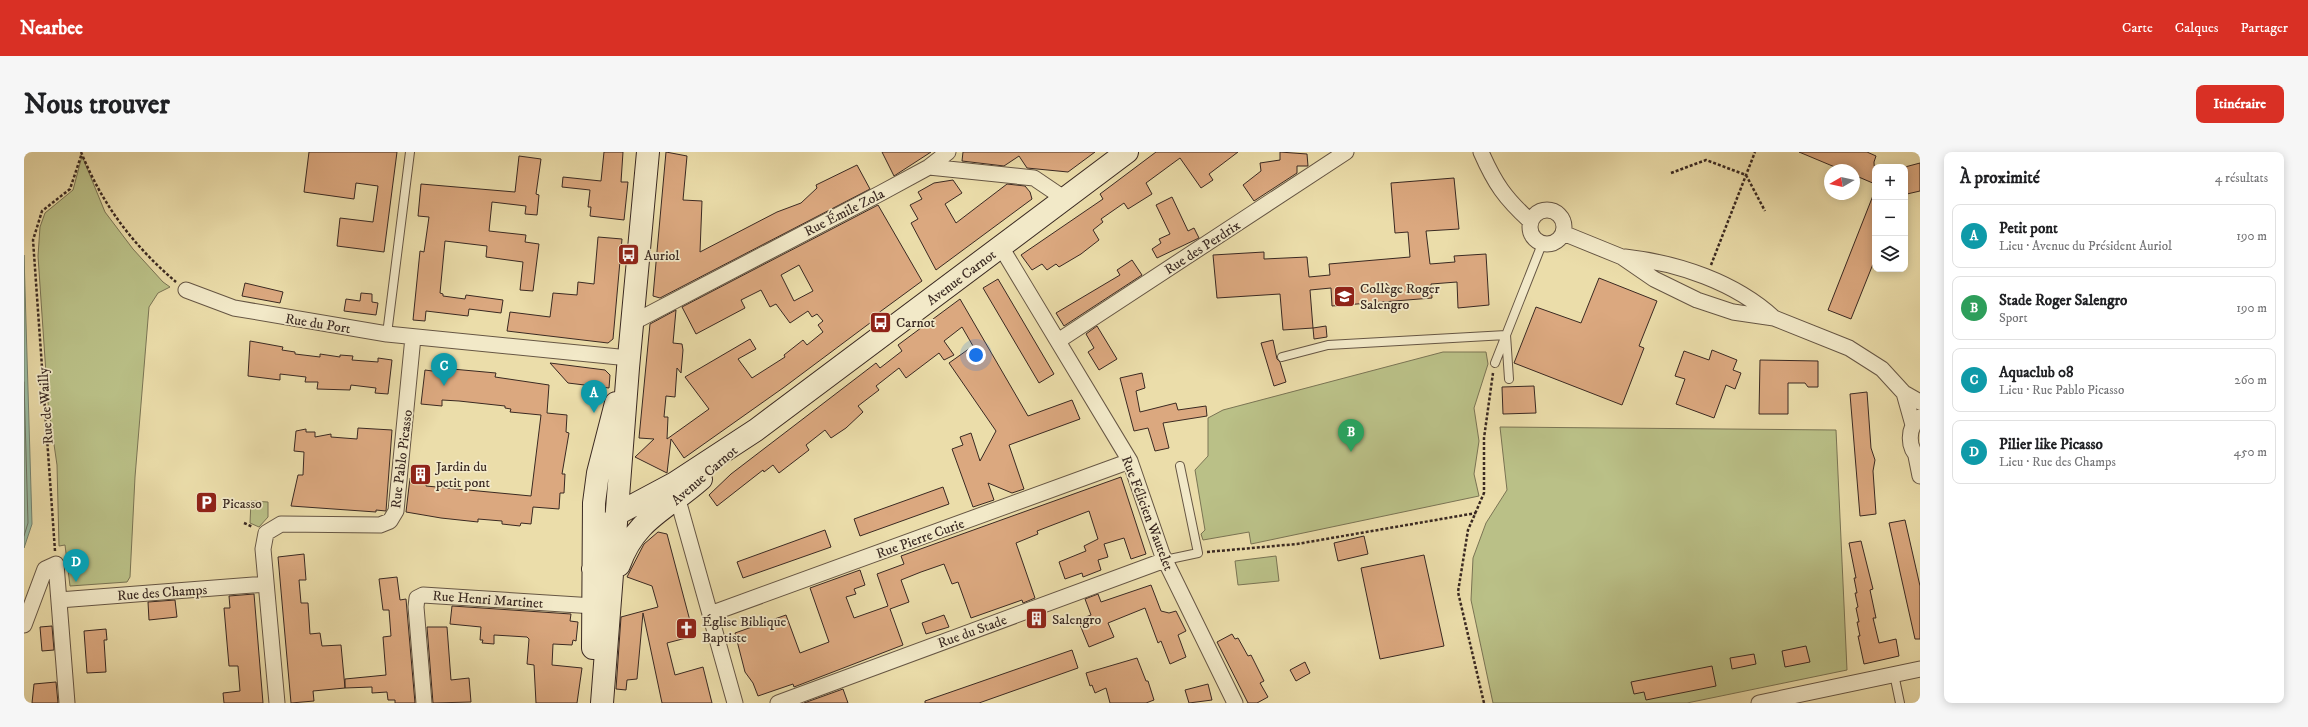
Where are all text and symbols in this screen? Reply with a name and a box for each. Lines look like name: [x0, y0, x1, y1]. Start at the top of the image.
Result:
text: Nearbee: [20, 17, 83, 40]
text: Carte: [2122, 19, 2153, 37]
text: Calques: [2175, 19, 2218, 37]
text: Partager: [2240, 19, 2288, 37]
button: Itinéraire: [2196, 85, 2284, 123]
text: Nous trouver: [24, 87, 170, 122]
north arrow: [1824, 164, 1860, 200]
map controls: [1872, 164, 1908, 272]
button: +: [1872, 164, 1908, 200]
text: À proximité: [1960, 167, 2040, 189]
text: 4 résultats: [2215, 170, 2268, 186]
street label: Rue Émile Zola: [801, 185, 888, 241]
button: −: [1872, 200, 1908, 236]
street label: Rue des Perdrix: [1161, 217, 1244, 279]
text: Petit pont: [1999, 219, 2058, 238]
text: A: [1970, 228, 1978, 244]
text: 190 m: [2236, 228, 2267, 244]
button: layers: [1872, 236, 1908, 272]
text: Lieu · Avenue du Président Auriol: [1999, 238, 2172, 254]
bus stop icon: Auriol: [616, 242, 642, 268]
street label: Avenue Carnot: [923, 246, 1000, 310]
place label: Auriol: [644, 247, 680, 265]
place label: Collège Roger Salengro: [1360, 280, 1441, 314]
school or university icon: Collège Roger Salengro: [1332, 283, 1358, 309]
text: Stade Roger Salengro: [1999, 291, 2127, 310]
text: B: [1970, 300, 1978, 316]
text: 190 m: [2236, 300, 2267, 316]
bus stop icon: Carnot: [867, 309, 893, 335]
street label: Rue du Port: [284, 310, 352, 338]
text: Sport: [1999, 310, 2028, 326]
place label: Carnot: [896, 314, 936, 332]
your location: [966, 345, 986, 365]
pin: C: [431, 353, 457, 386]
text: Aquaclub 08: [1999, 363, 2074, 382]
street label: Rue de Wailly: [34, 367, 58, 445]
text: C: [1970, 372, 1978, 388]
text: 260 m: [2234, 372, 2267, 388]
pin: A: [581, 380, 607, 413]
text: Lieu · Rue Pablo Picasso: [1999, 382, 2124, 398]
street label: Rue Pablo Picasso: [387, 409, 417, 509]
pin: B: [1338, 419, 1364, 452]
text: Pilier like Picasso: [1999, 435, 2103, 454]
street label: Avenue Carnot: [668, 442, 742, 510]
text: D: [1969, 444, 1979, 460]
text: 450 m: [2234, 444, 2267, 460]
street label: Rue Félicien Wautelet: [1117, 453, 1177, 574]
text: Lieu · Rue des Champs: [1999, 454, 2116, 470]
place label: Jardin du petit pont: [434, 458, 490, 492]
building icon: Jardin du petit pont: [408, 461, 434, 487]
parking icon: Picasso: [193, 490, 219, 516]
place label: Picasso: [222, 495, 262, 513]
street label: Rue Pierre Curie: [874, 515, 967, 563]
pin: D: [63, 549, 89, 582]
street label: Rue des Champs: [116, 581, 208, 605]
street label: Rue Henri Martinet: [432, 587, 544, 613]
building icon: Salengro: [1023, 606, 1049, 632]
street label: Rue du Stade: [935, 611, 1010, 653]
place label: Salengro: [1052, 611, 1102, 629]
place label: Église Biblique Baptiste: [702, 613, 786, 647]
church icon: Église Biblique Baptiste: [674, 616, 700, 642]

